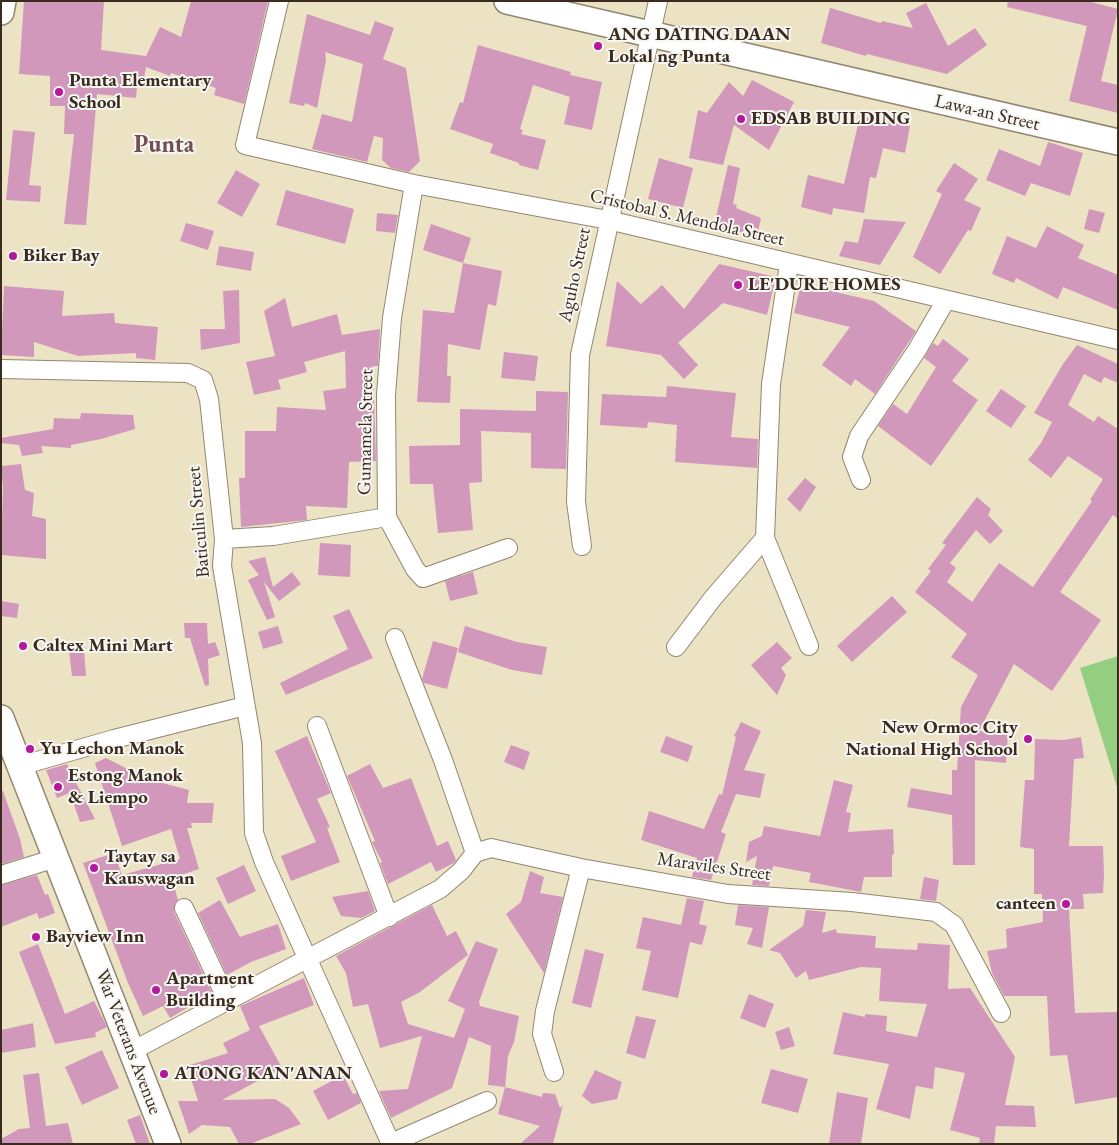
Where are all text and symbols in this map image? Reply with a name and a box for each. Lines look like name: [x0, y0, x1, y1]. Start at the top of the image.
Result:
place label: ANG DATING DAAN Lokal ng Punta: [608, 24, 791, 68]
marker: ANG DATING DAAN Lokal ng Punta: [592, 40, 604, 52]
place label: Punta Elementary School: [69, 70, 211, 114]
marker: Punta Elementary School: [53, 86, 65, 98]
street label: Lawa-an Street: [932, 90, 1042, 136]
place label: EDSAB BUILDING: [751, 108, 910, 130]
marker: EDSAB BUILDING: [735, 113, 747, 125]
district label: Punta: [134, 131, 194, 159]
street label: Cristobal S. Mendola Street: [588, 185, 786, 251]
street label: Aguho Street: [554, 226, 596, 324]
place label: Biker Bay: [23, 245, 100, 267]
marker: Biker Bay: [7, 250, 19, 262]
place label: LE'DURE HOMES: [748, 274, 901, 296]
marker: LE'DURE HOMES: [732, 279, 744, 291]
street label: Gumamela Street: [354, 369, 378, 495]
street label: Baticulin Street: [183, 465, 215, 579]
place label: Caltex Mini Mart: [33, 635, 173, 657]
marker: Caltex Mini Mart: [17, 640, 29, 652]
place label: New Ormoc City National High School: [846, 717, 1018, 761]
marker: New Ormoc City National High School: [1022, 733, 1034, 745]
place label: Yu Lechon Manok: [40, 738, 184, 760]
marker: Yu Lechon Manok: [24, 743, 36, 755]
place label: Estong Manok & Liempo: [68, 765, 183, 809]
marker: Estong Manok & Liempo: [52, 781, 64, 793]
place label: Taytay sa Kauswagan: [104, 846, 195, 890]
street label: Maraviles Street: [656, 848, 772, 886]
marker: Taytay sa Kauswagan: [88, 862, 100, 874]
place label: canteen: [996, 893, 1056, 915]
marker: canteen: [1060, 898, 1072, 910]
place label: Bayview Inn: [46, 926, 145, 948]
marker: Bayview Inn: [30, 931, 42, 943]
street label: War Veterans Avenue: [90, 966, 166, 1118]
place label: Apartment Building: [166, 968, 254, 1012]
marker: Apartment Building: [150, 984, 162, 996]
place label: ATONG KAN'ANAN: [174, 1063, 352, 1085]
marker: ATONG KAN'ANAN: [158, 1068, 170, 1080]

